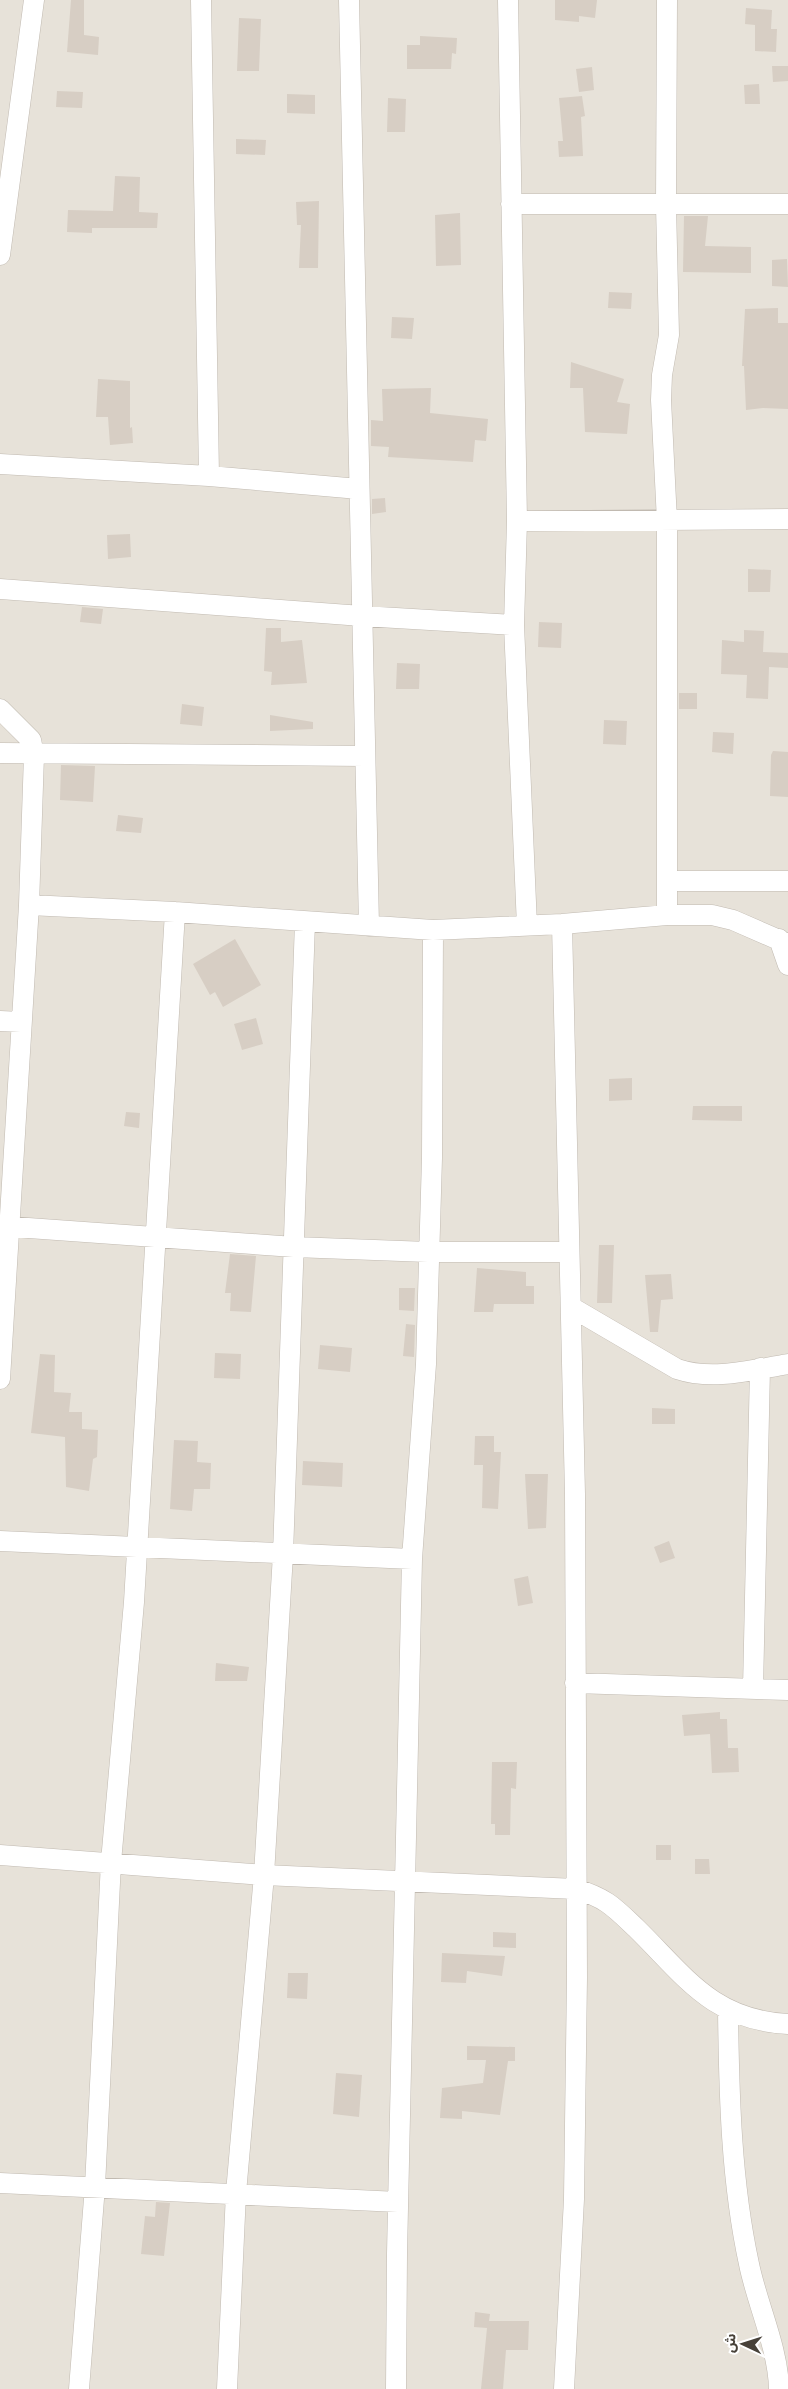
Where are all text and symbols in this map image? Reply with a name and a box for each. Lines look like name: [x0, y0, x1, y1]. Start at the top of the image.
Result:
north arrow: [718, 2319, 768, 2369]
text: ش: [721, 2333, 740, 2353]

